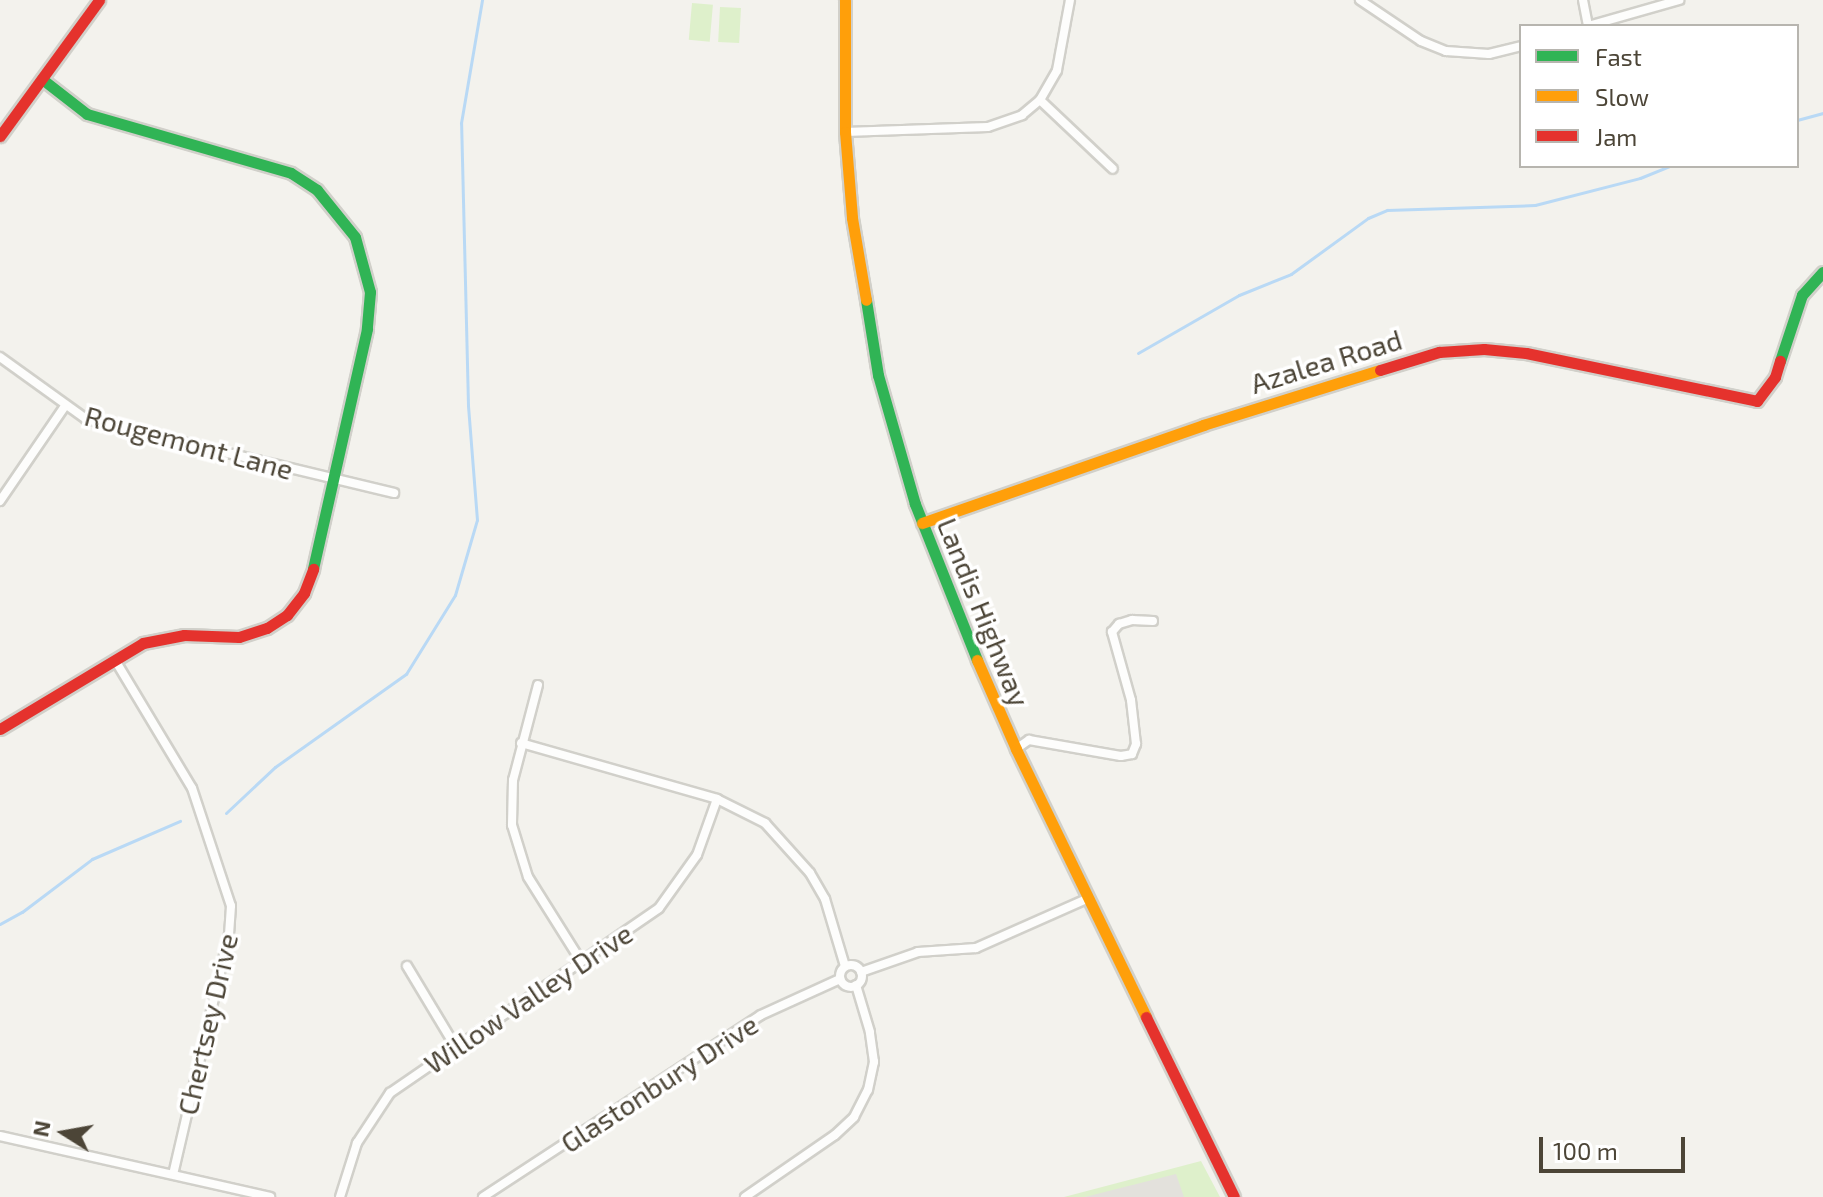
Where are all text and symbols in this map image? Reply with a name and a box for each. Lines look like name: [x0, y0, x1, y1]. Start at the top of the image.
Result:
legend: [1519, 24, 1799, 168]
text: Fast: [1595, 42, 1642, 71]
text: Slow: [1595, 82, 1649, 111]
text: Jam: [1595, 122, 1637, 151]
street label: Azalea Road: [1246, 322, 1406, 400]
street label: Rougemont Lane: [81, 398, 297, 486]
street label: Landis Highway: [931, 513, 1037, 711]
street label: Willow Valley Drive: [417, 915, 639, 1081]
street label: Chertsey Drive: [170, 930, 244, 1118]
street label: Glastonbury Drive: [554, 1007, 764, 1159]
north arrow: [24, 1093, 104, 1173]
text: N: [26, 1118, 55, 1139]
scale bar: [1543, 1121, 1689, 1171]
text: 100 m: [1553, 1136, 1618, 1165]

